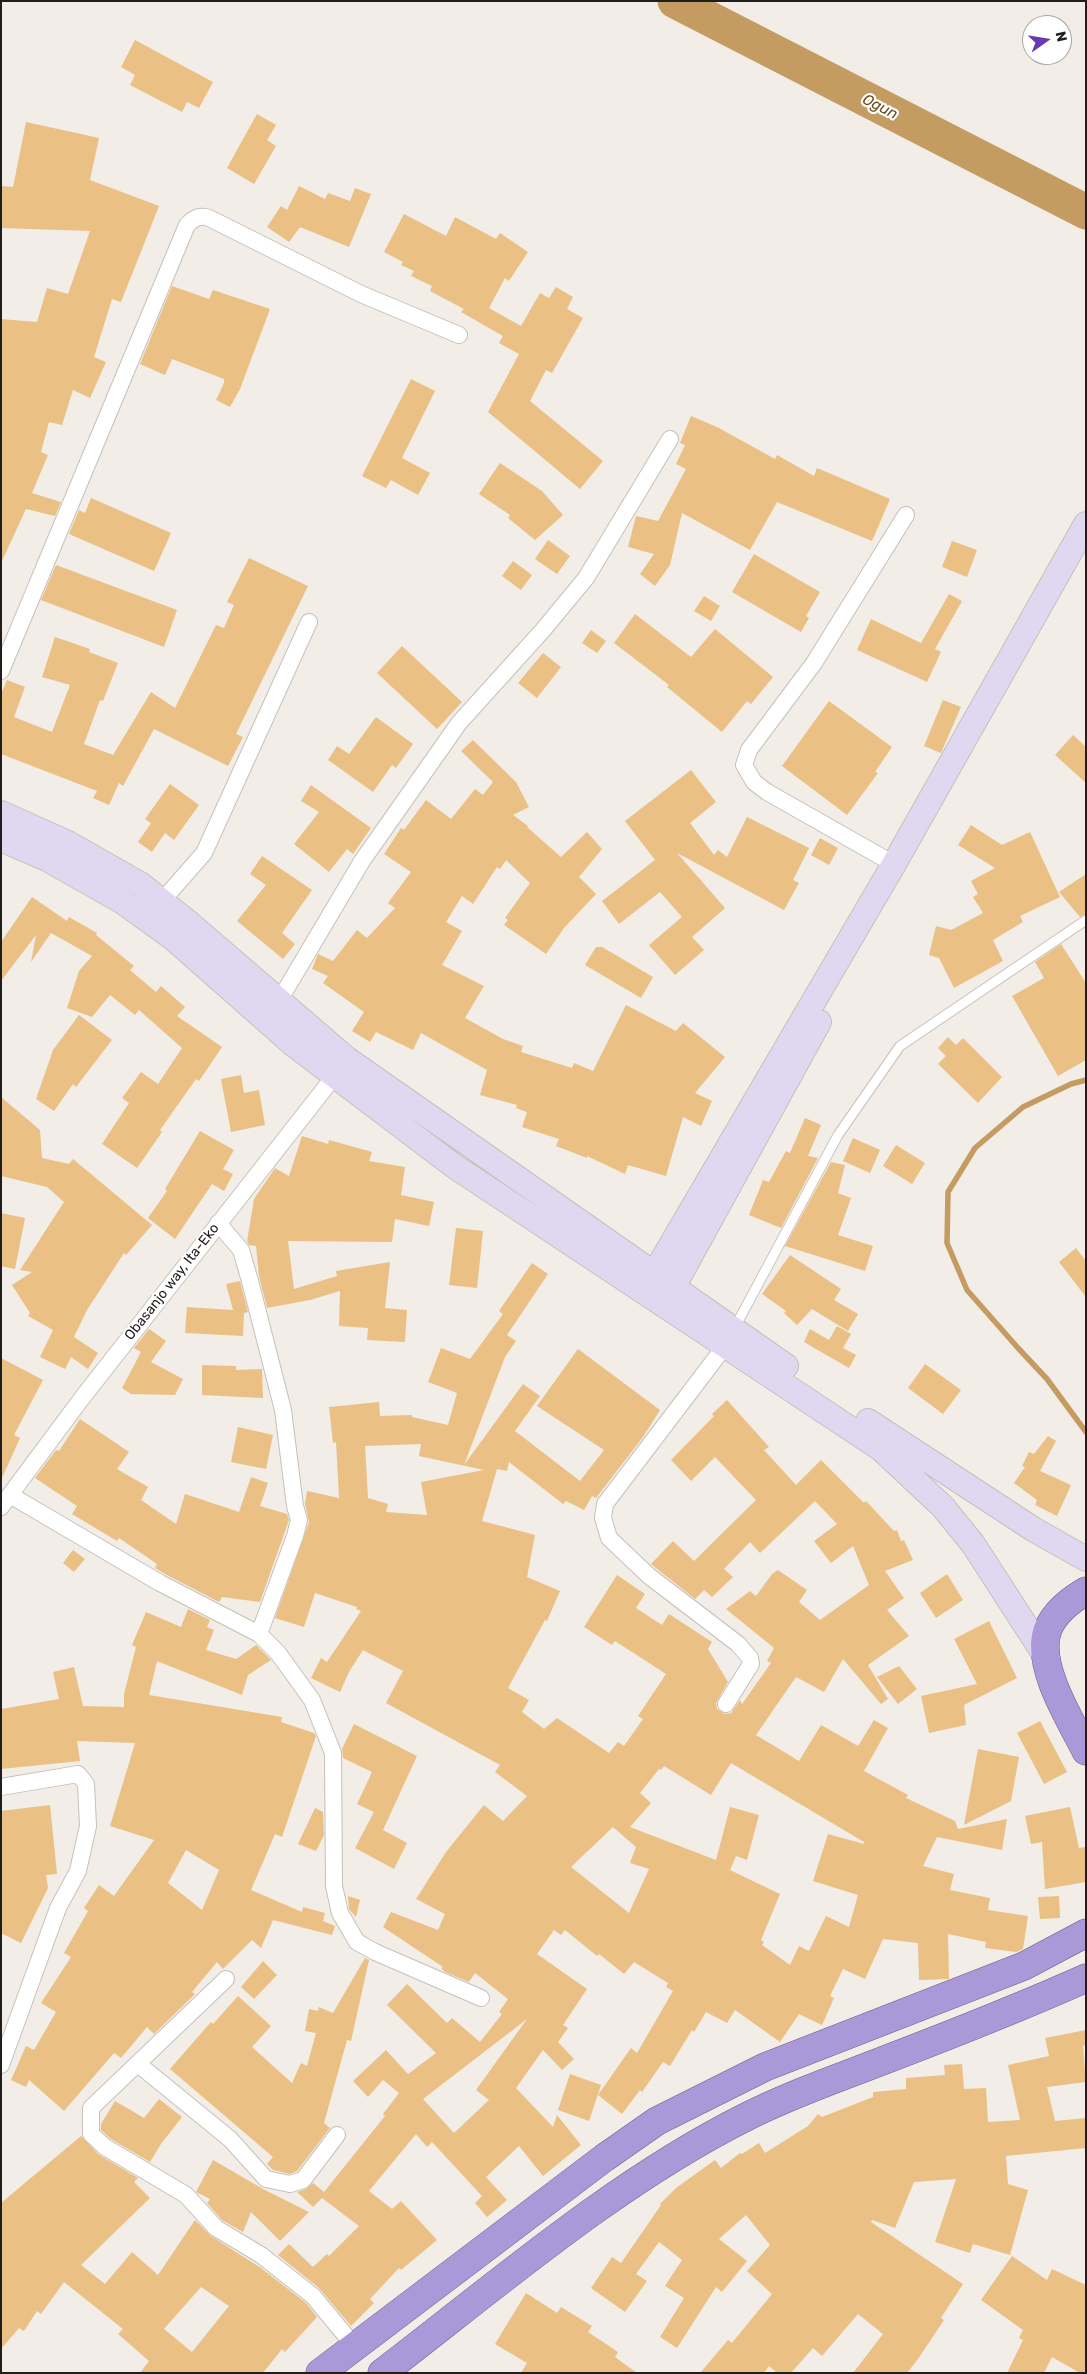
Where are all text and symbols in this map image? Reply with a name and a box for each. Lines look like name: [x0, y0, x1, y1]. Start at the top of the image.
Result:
north arrow: [1022, 15, 1072, 65]
text: N: [1052, 30, 1071, 44]
water label: Ogun: [859, 91, 901, 123]
street label: Obasanjo way, Ita-Eko: [121, 1220, 223, 1344]

